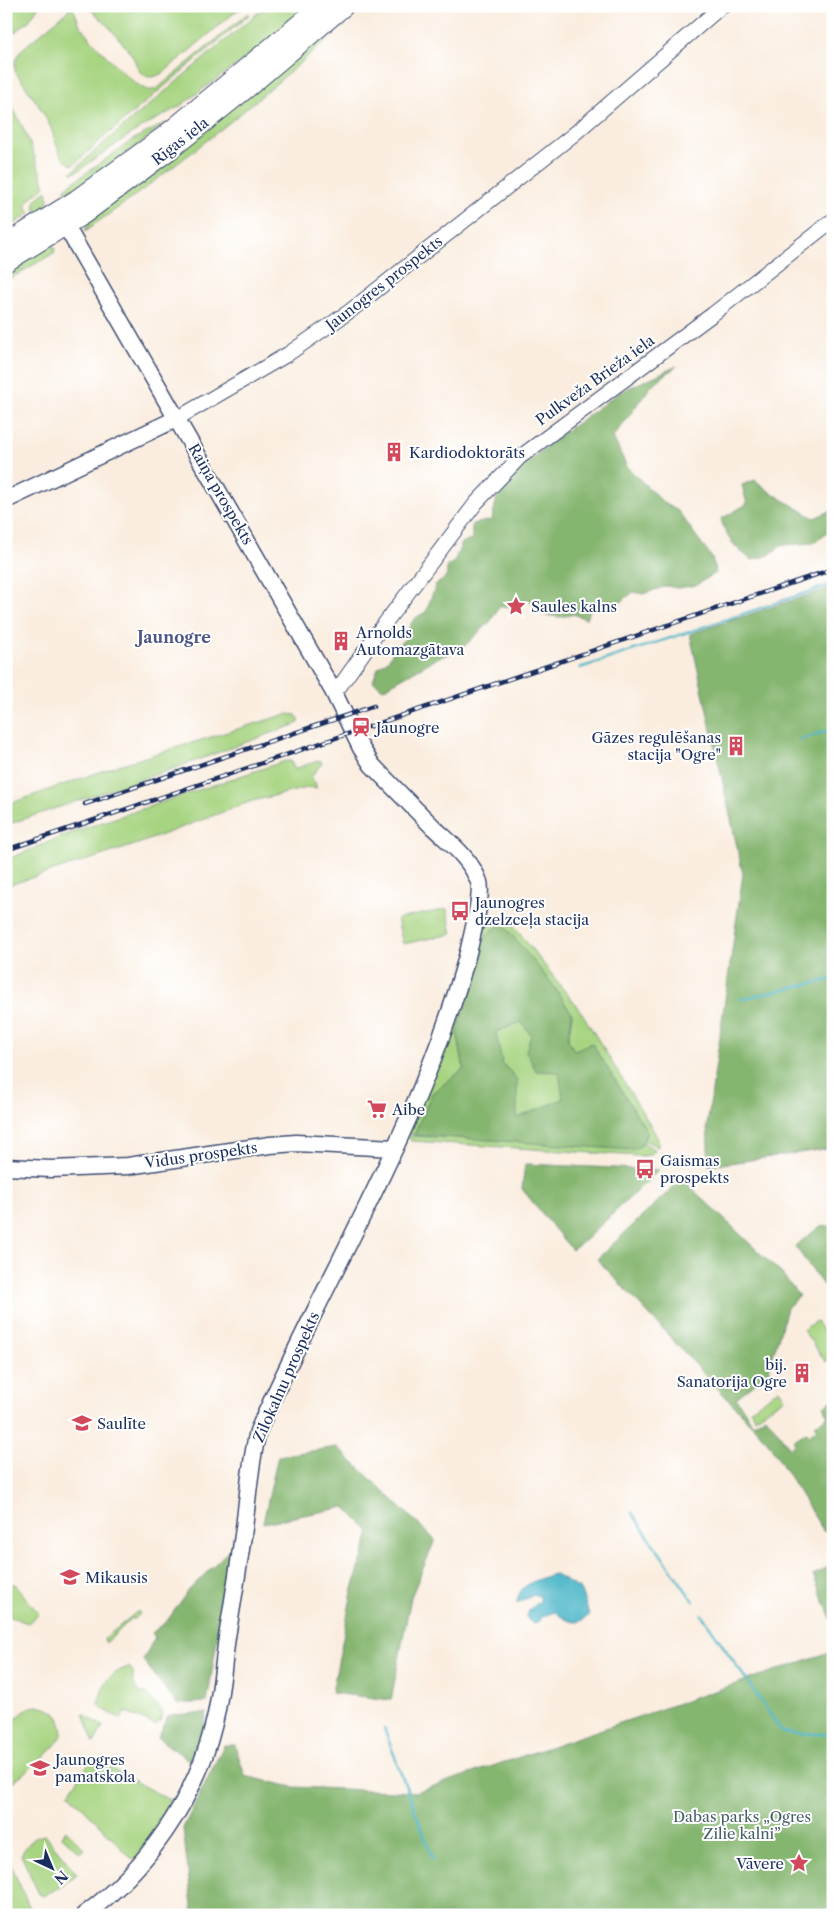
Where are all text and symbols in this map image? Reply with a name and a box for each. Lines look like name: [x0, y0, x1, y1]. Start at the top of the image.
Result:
street label: Rīgas iela: [148, 113, 212, 169]
street label: Jaunogres prospekts: [320, 231, 446, 336]
street label: Pulkveža Brieža iela: [532, 331, 658, 429]
street label: Raiņa prospekts: [184, 440, 258, 548]
building icon: Kardiodoktorāts: [383, 441, 405, 463]
place label: Kardiodoktorāts: [409, 443, 525, 462]
place icon: Saules kalns: [505, 595, 527, 617]
place label: Saules kalns: [531, 597, 617, 616]
place label: Arnolds Automazgātava: [355, 623, 465, 659]
district label: Jaunogre: [134, 627, 211, 647]
building icon: Arnolds Automazgātava: [330, 630, 352, 652]
station icon: Jaunogre: [350, 716, 372, 738]
place label: Jaunogre: [374, 718, 439, 737]
place label: Gāzes regulēšanas stacija "Ogre": [592, 728, 721, 764]
building icon: Gāzes regulēšanas stacija "Ogre": [725, 735, 747, 757]
place label: Jaunogres dzelzceļa stacija: [473, 893, 589, 929]
bus stop icon: Jaunogres dzelzceļa stacija: [449, 900, 471, 922]
supermarket icon: Aibe: [366, 1098, 388, 1120]
place label: Aibe: [391, 1100, 425, 1119]
street label: Vidus prospekts: [143, 1138, 258, 1172]
place label: Gaismas prospekts: [660, 1151, 729, 1187]
bus stop icon: Gaismas prospekts: [634, 1158, 656, 1180]
street label: Zilokalnu prospekts: [249, 1309, 323, 1445]
place label: bij. Sanatorija Ogre: [677, 1355, 787, 1391]
building icon: bij. Sanatorija Ogre: [791, 1362, 813, 1384]
school or university icon: Saulīte: [71, 1412, 93, 1434]
place label: Saulīte: [97, 1414, 146, 1433]
school or university icon: Mikausis: [59, 1566, 81, 1588]
place label: Mikausis: [85, 1568, 148, 1587]
place label: Jaunogres pamatskola: [53, 1750, 136, 1786]
school or university icon: Jaunogres pamatskola: [29, 1757, 51, 1779]
park label: Dabas parks „Ogres Zilie kalni”: [673, 1807, 811, 1843]
north arrow: [28, 1844, 78, 1894]
place icon: Vāvere: [788, 1852, 810, 1874]
place label: Vāvere: [735, 1854, 784, 1873]
text: N: [50, 1867, 72, 1888]

